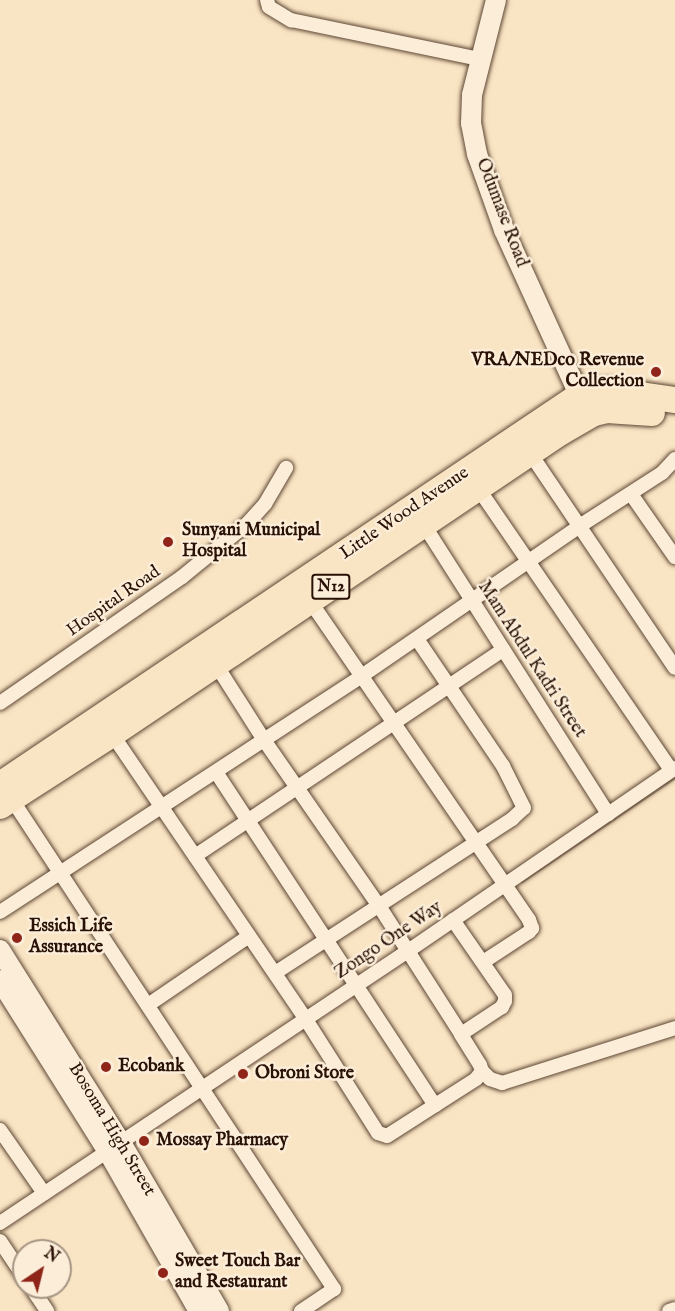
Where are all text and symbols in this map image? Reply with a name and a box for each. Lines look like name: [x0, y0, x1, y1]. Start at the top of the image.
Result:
street label: Odumase Road: [470, 156, 532, 270]
place label: VRA/NEDco Revenue Collection: [471, 351, 644, 394]
marker: VRA/NEDco Revenue Collection: [649, 365, 663, 379]
street label: Little Wood Avenue: [336, 463, 474, 565]
place label: Sunyani Municipal Hospital: [182, 521, 320, 564]
marker: Sunyani Municipal Hospital: [159, 533, 177, 551]
street label: Hospital Road: [63, 562, 165, 642]
road number: N12: [310, 574, 352, 600]
street label: Mam Abdul Kadri Street: [472, 578, 590, 742]
street label: Zongo One Way: [331, 897, 447, 985]
place label: Essich Life Assurance: [29, 917, 112, 960]
marker: Essich Life Assurance: [10, 931, 24, 945]
place label: Ecobank: [118, 1056, 185, 1078]
street label: Bosoma High Street: [63, 1059, 159, 1201]
marker: Ecobank: [99, 1060, 113, 1074]
place label: Obroni Store: [255, 1063, 354, 1085]
marker: Obroni Store: [236, 1067, 250, 1081]
place label: Mossay Pharmacy: [156, 1130, 288, 1152]
marker: Mossay Pharmacy: [137, 1134, 151, 1148]
north arrow: [12, 1239, 72, 1299]
text: N: [40, 1244, 63, 1268]
place label: Sweet Touch Bar and Restaurant: [175, 1252, 300, 1294]
marker: Sweet Touch Bar and Restaurant: [156, 1266, 170, 1280]

